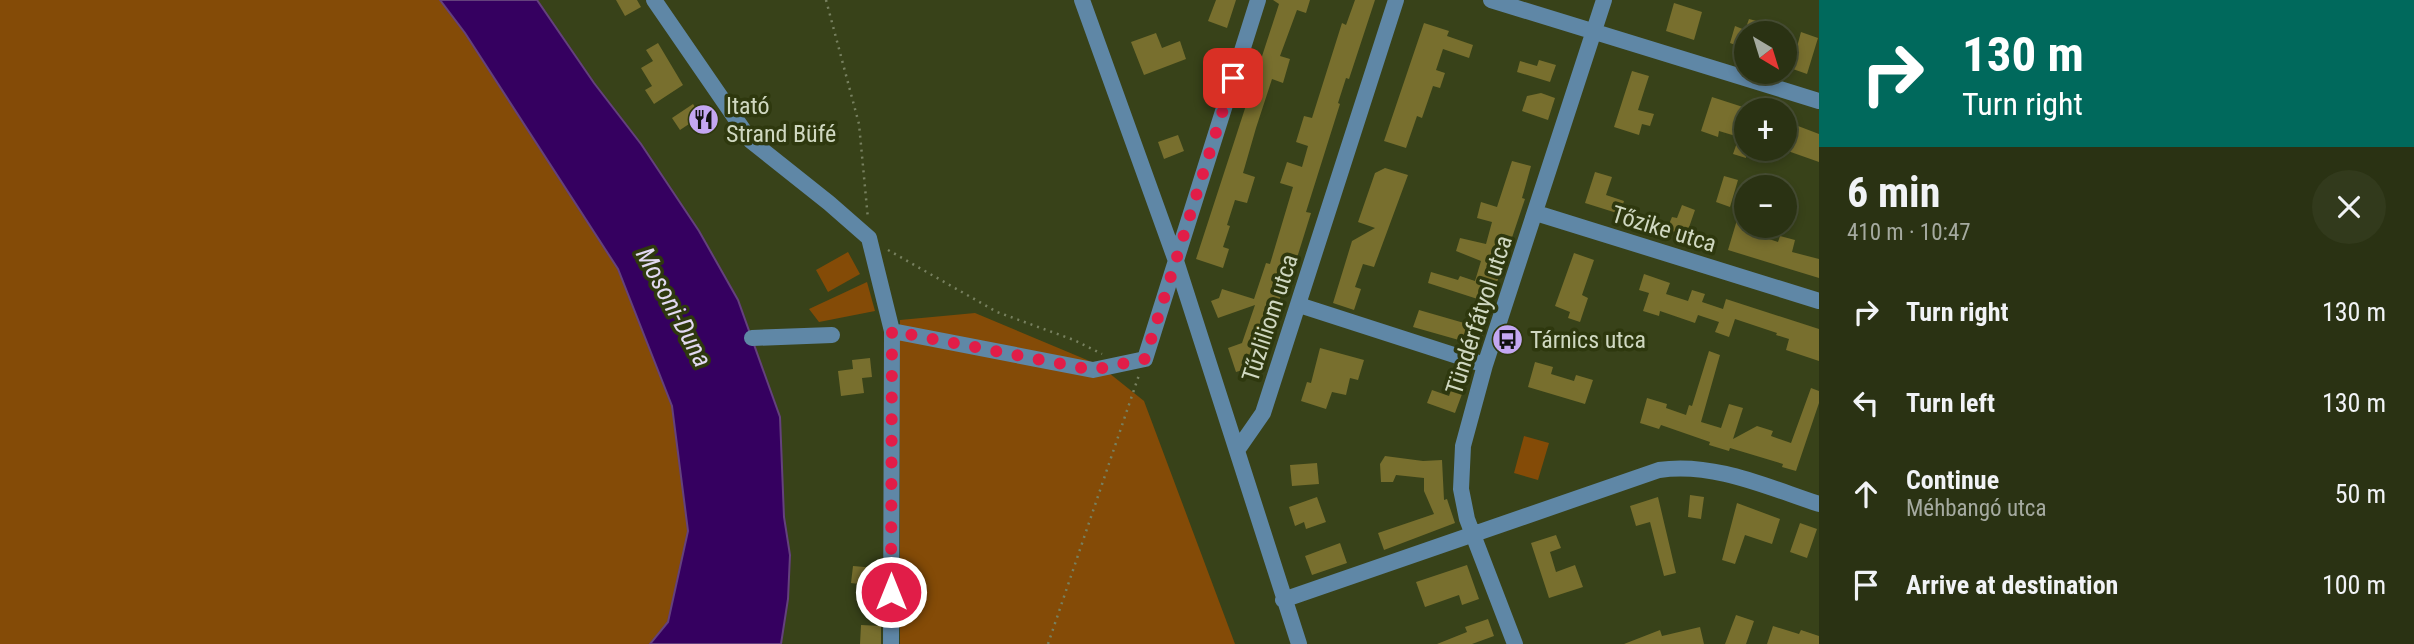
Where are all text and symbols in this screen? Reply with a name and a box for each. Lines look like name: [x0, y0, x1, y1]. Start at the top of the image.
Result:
north arrow: [1734, 21, 1797, 84]
map controls: [1734, 21, 1797, 238]
text: 130 m: [1962, 26, 2084, 83]
icon: right: [1847, 28, 1938, 119]
pin: [1203, 48, 1263, 108]
icon: arrive: [1214, 59, 1252, 97]
text: Turn right: [1962, 85, 2083, 123]
place label: Itató Strand Büfé: [726, 92, 836, 148]
button: +: [1734, 98, 1797, 161]
restaurant icon: Itató Strand Büfé: [686, 103, 720, 137]
text: 6 min: [1847, 168, 1940, 217]
button: close: [2312, 170, 2386, 244]
button: −: [1734, 175, 1797, 238]
street label: Tőzike utca: [1608, 200, 1720, 258]
text: 410 m · 10:47: [1847, 219, 1971, 246]
street label: Tündérfátyol utca: [1440, 232, 1518, 398]
water label: Mosoni-Duna: [630, 242, 718, 372]
street label: Tűzliliom utca: [1236, 251, 1304, 385]
icon: right: [1847, 293, 1885, 331]
text: Turn right: [1906, 297, 2008, 327]
text: 130 m: [2322, 297, 2386, 327]
bus stop icon: Tárnics utca: [1490, 323, 1524, 357]
place label: Tárnics utca: [1530, 326, 1646, 354]
icon: left: [1847, 384, 1885, 422]
text: Turn left: [1906, 388, 1995, 418]
text: 130 m: [2322, 388, 2386, 418]
text: Continue: [1906, 465, 1999, 495]
icon: ahead: [1847, 475, 1885, 513]
text: 50 m: [2335, 479, 2386, 509]
text: Méhbangó utca: [1906, 495, 2047, 522]
position arrow: [854, 555, 928, 629]
icon: arrive: [1847, 566, 1885, 604]
text: Arrive at destination: [1906, 570, 2118, 600]
text: 100 m: [2322, 570, 2386, 600]

